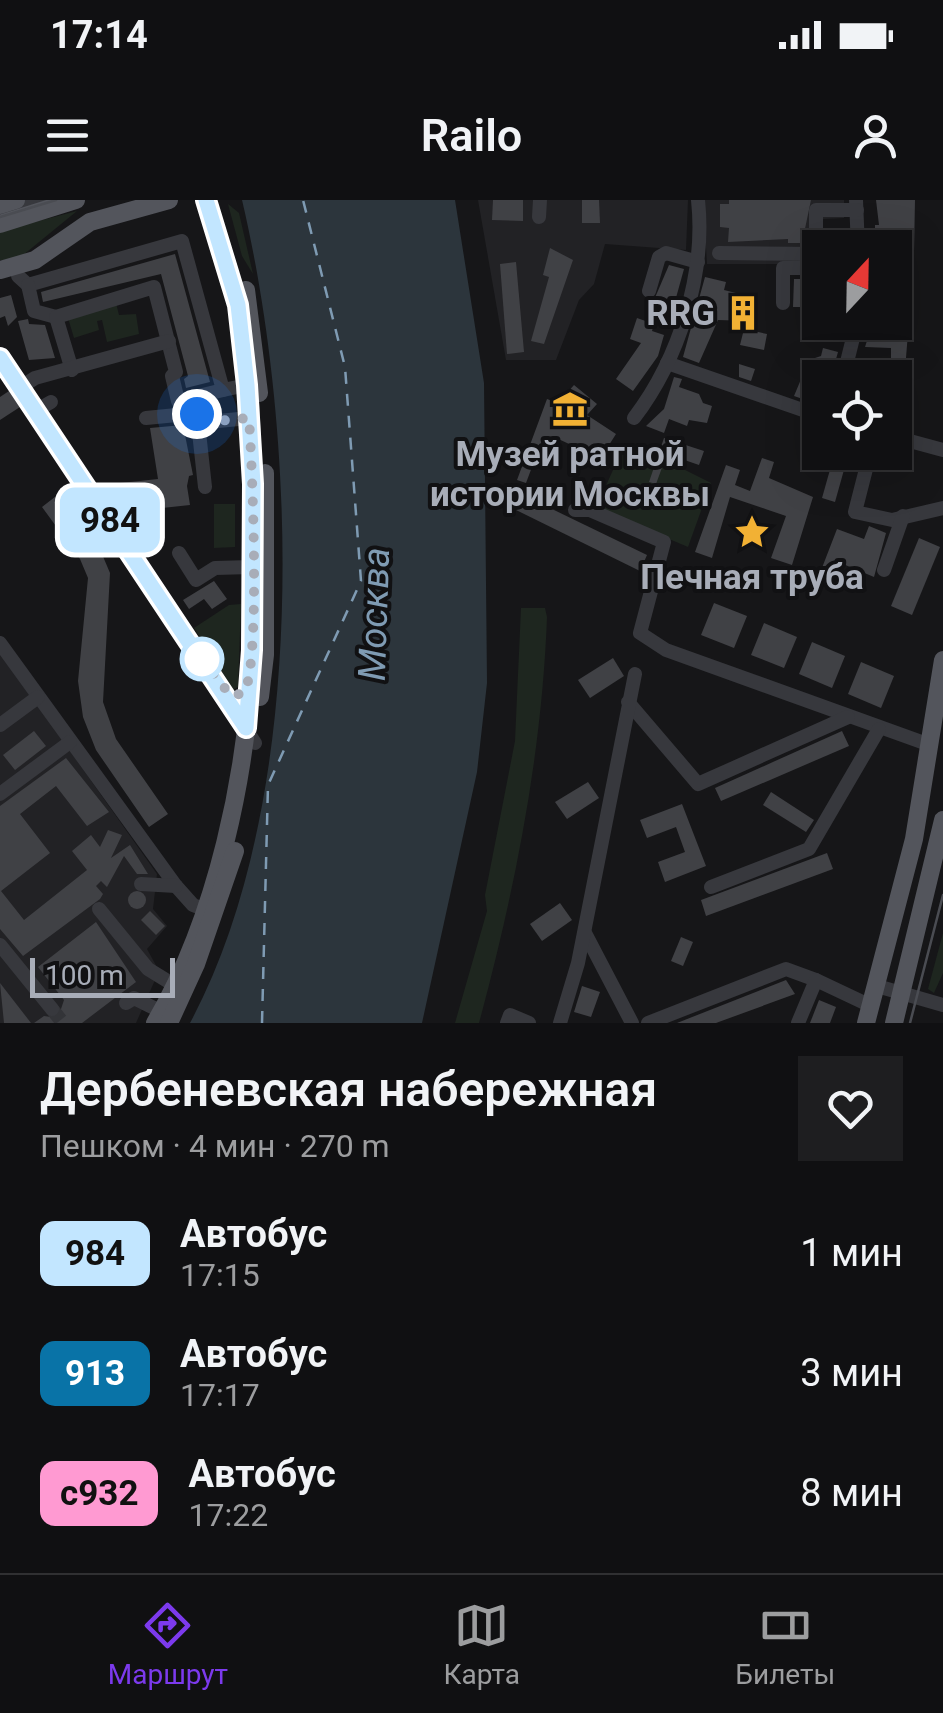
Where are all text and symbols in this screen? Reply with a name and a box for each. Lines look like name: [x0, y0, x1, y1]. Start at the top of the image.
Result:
text: 17:14: [50, 13, 148, 57]
icon: menu: [40, 108, 95, 163]
icon: person: [848, 108, 903, 163]
text: Railo: [421, 109, 522, 162]
north arrow: [802, 230, 912, 340]
map controls: [802, 230, 912, 470]
place label: RRG: [646, 293, 715, 334]
building icon: RRG: [724, 294, 762, 332]
button: locate: [802, 360, 912, 470]
your location: [172, 389, 222, 439]
museum icon: Музей ратной истории Москвы: [551, 390, 589, 428]
place label: Музей ратной истории Москвы: [430, 434, 710, 515]
line badge: 984: [52, 488, 168, 552]
text: 984: [80, 500, 140, 541]
place icon: Печная труба: [733, 513, 771, 551]
water label: Москва: [350, 546, 398, 682]
place label: Печная труба: [640, 557, 864, 598]
unlabelled marker: [181, 638, 223, 680]
scale bar: [30, 953, 175, 998]
text: 100 m: [45, 959, 124, 992]
button: heart: [798, 1056, 903, 1161]
text: Дербеневская набережная: [40, 1061, 657, 1118]
text: Пешком · 4 мин · 270 m: [40, 1127, 390, 1165]
text: Автобус: [180, 1212, 327, 1256]
text: 1 мин: [800, 1231, 903, 1275]
text: 984: [65, 1233, 125, 1274]
text: 17:15: [180, 1256, 260, 1294]
text: Автобус: [180, 1332, 327, 1376]
text: 3 мин: [800, 1351, 903, 1395]
text: 913: [65, 1353, 125, 1394]
text: 17:17: [180, 1376, 260, 1414]
text: Автобус: [188, 1452, 336, 1496]
text: 8 мин: [800, 1471, 903, 1515]
text: с932: [60, 1473, 138, 1514]
text: 17:22: [188, 1496, 268, 1534]
tab: Маршрут: [108, 1598, 228, 1691]
tab: Карта: [444, 1598, 520, 1691]
tab: Билеты: [735, 1598, 835, 1691]

